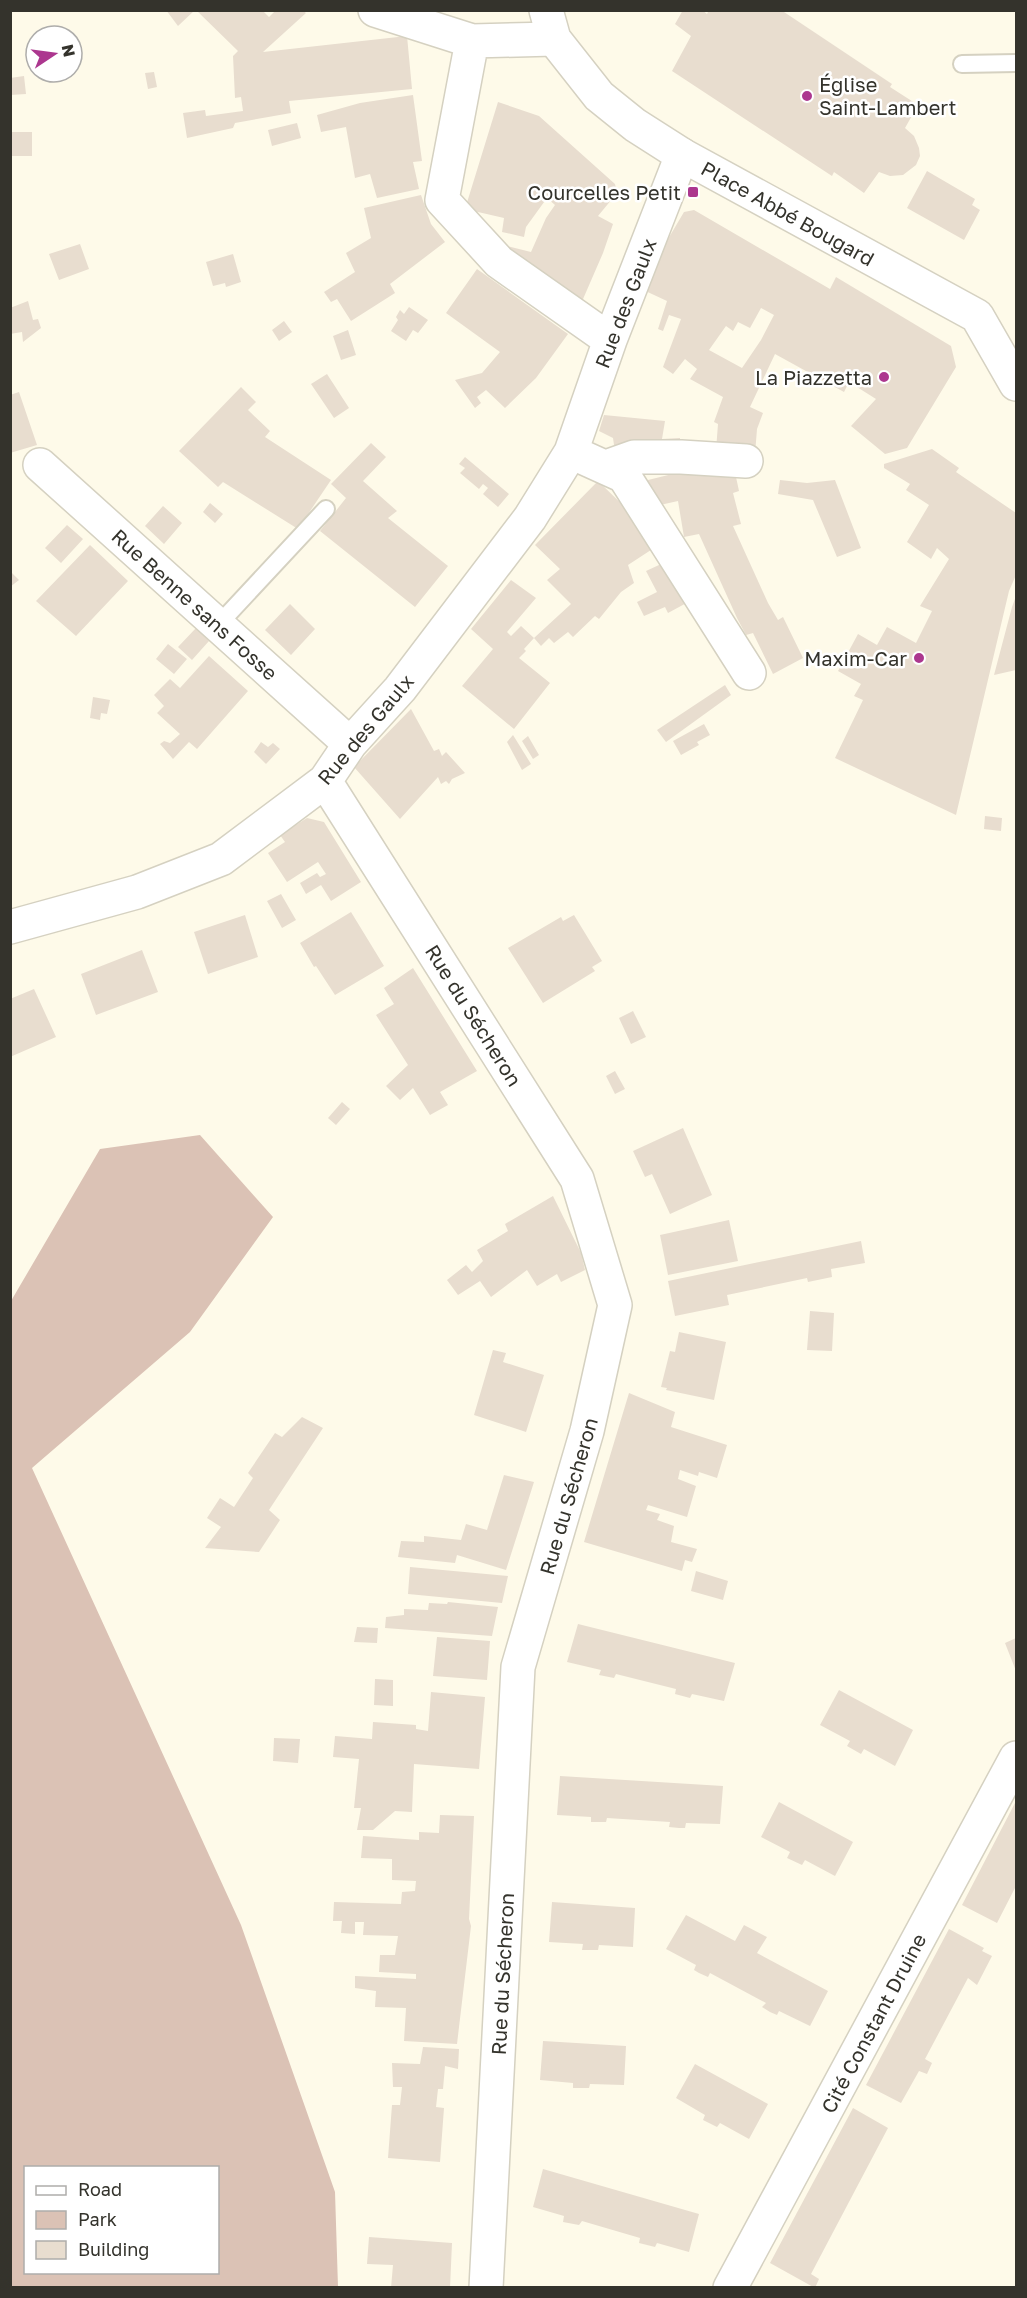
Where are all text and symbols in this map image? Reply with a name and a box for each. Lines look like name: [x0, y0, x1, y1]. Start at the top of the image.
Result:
north arrow: [24, 24, 84, 84]
text: N: [58, 42, 80, 59]
place label: Église Saint-Lambert: [819, 72, 956, 119]
marker: Église Saint-Lambert: [800, 89, 814, 103]
street label: Place Abbé Bougard: [697, 156, 879, 270]
place label: Courcelles Petit: [528, 180, 681, 204]
marker: Courcelles Petit: [686, 185, 700, 199]
street label: Rue des Gaulx: [589, 235, 661, 371]
place label: La Piazzetta: [755, 365, 872, 389]
marker: La Piazzetta: [877, 370, 891, 384]
street label: Rue Benne sans Fosse: [107, 523, 283, 685]
place label: Maxim-Car: [804, 646, 907, 670]
marker: Maxim-Car: [912, 651, 926, 665]
street label: Rue des Gaulx: [312, 669, 418, 789]
street label: Rue du Sécheron: [421, 940, 527, 1090]
street label: Rue du Sécheron: [534, 1415, 602, 1577]
street label: Rue du Sécheron: [486, 1892, 518, 2056]
street label: Cité Constant Druine: [816, 1929, 930, 2117]
legend: [24, 2166, 219, 2274]
text: Road: [78, 2178, 122, 2200]
text: Park: [78, 2208, 117, 2230]
text: Building: [78, 2238, 149, 2260]

